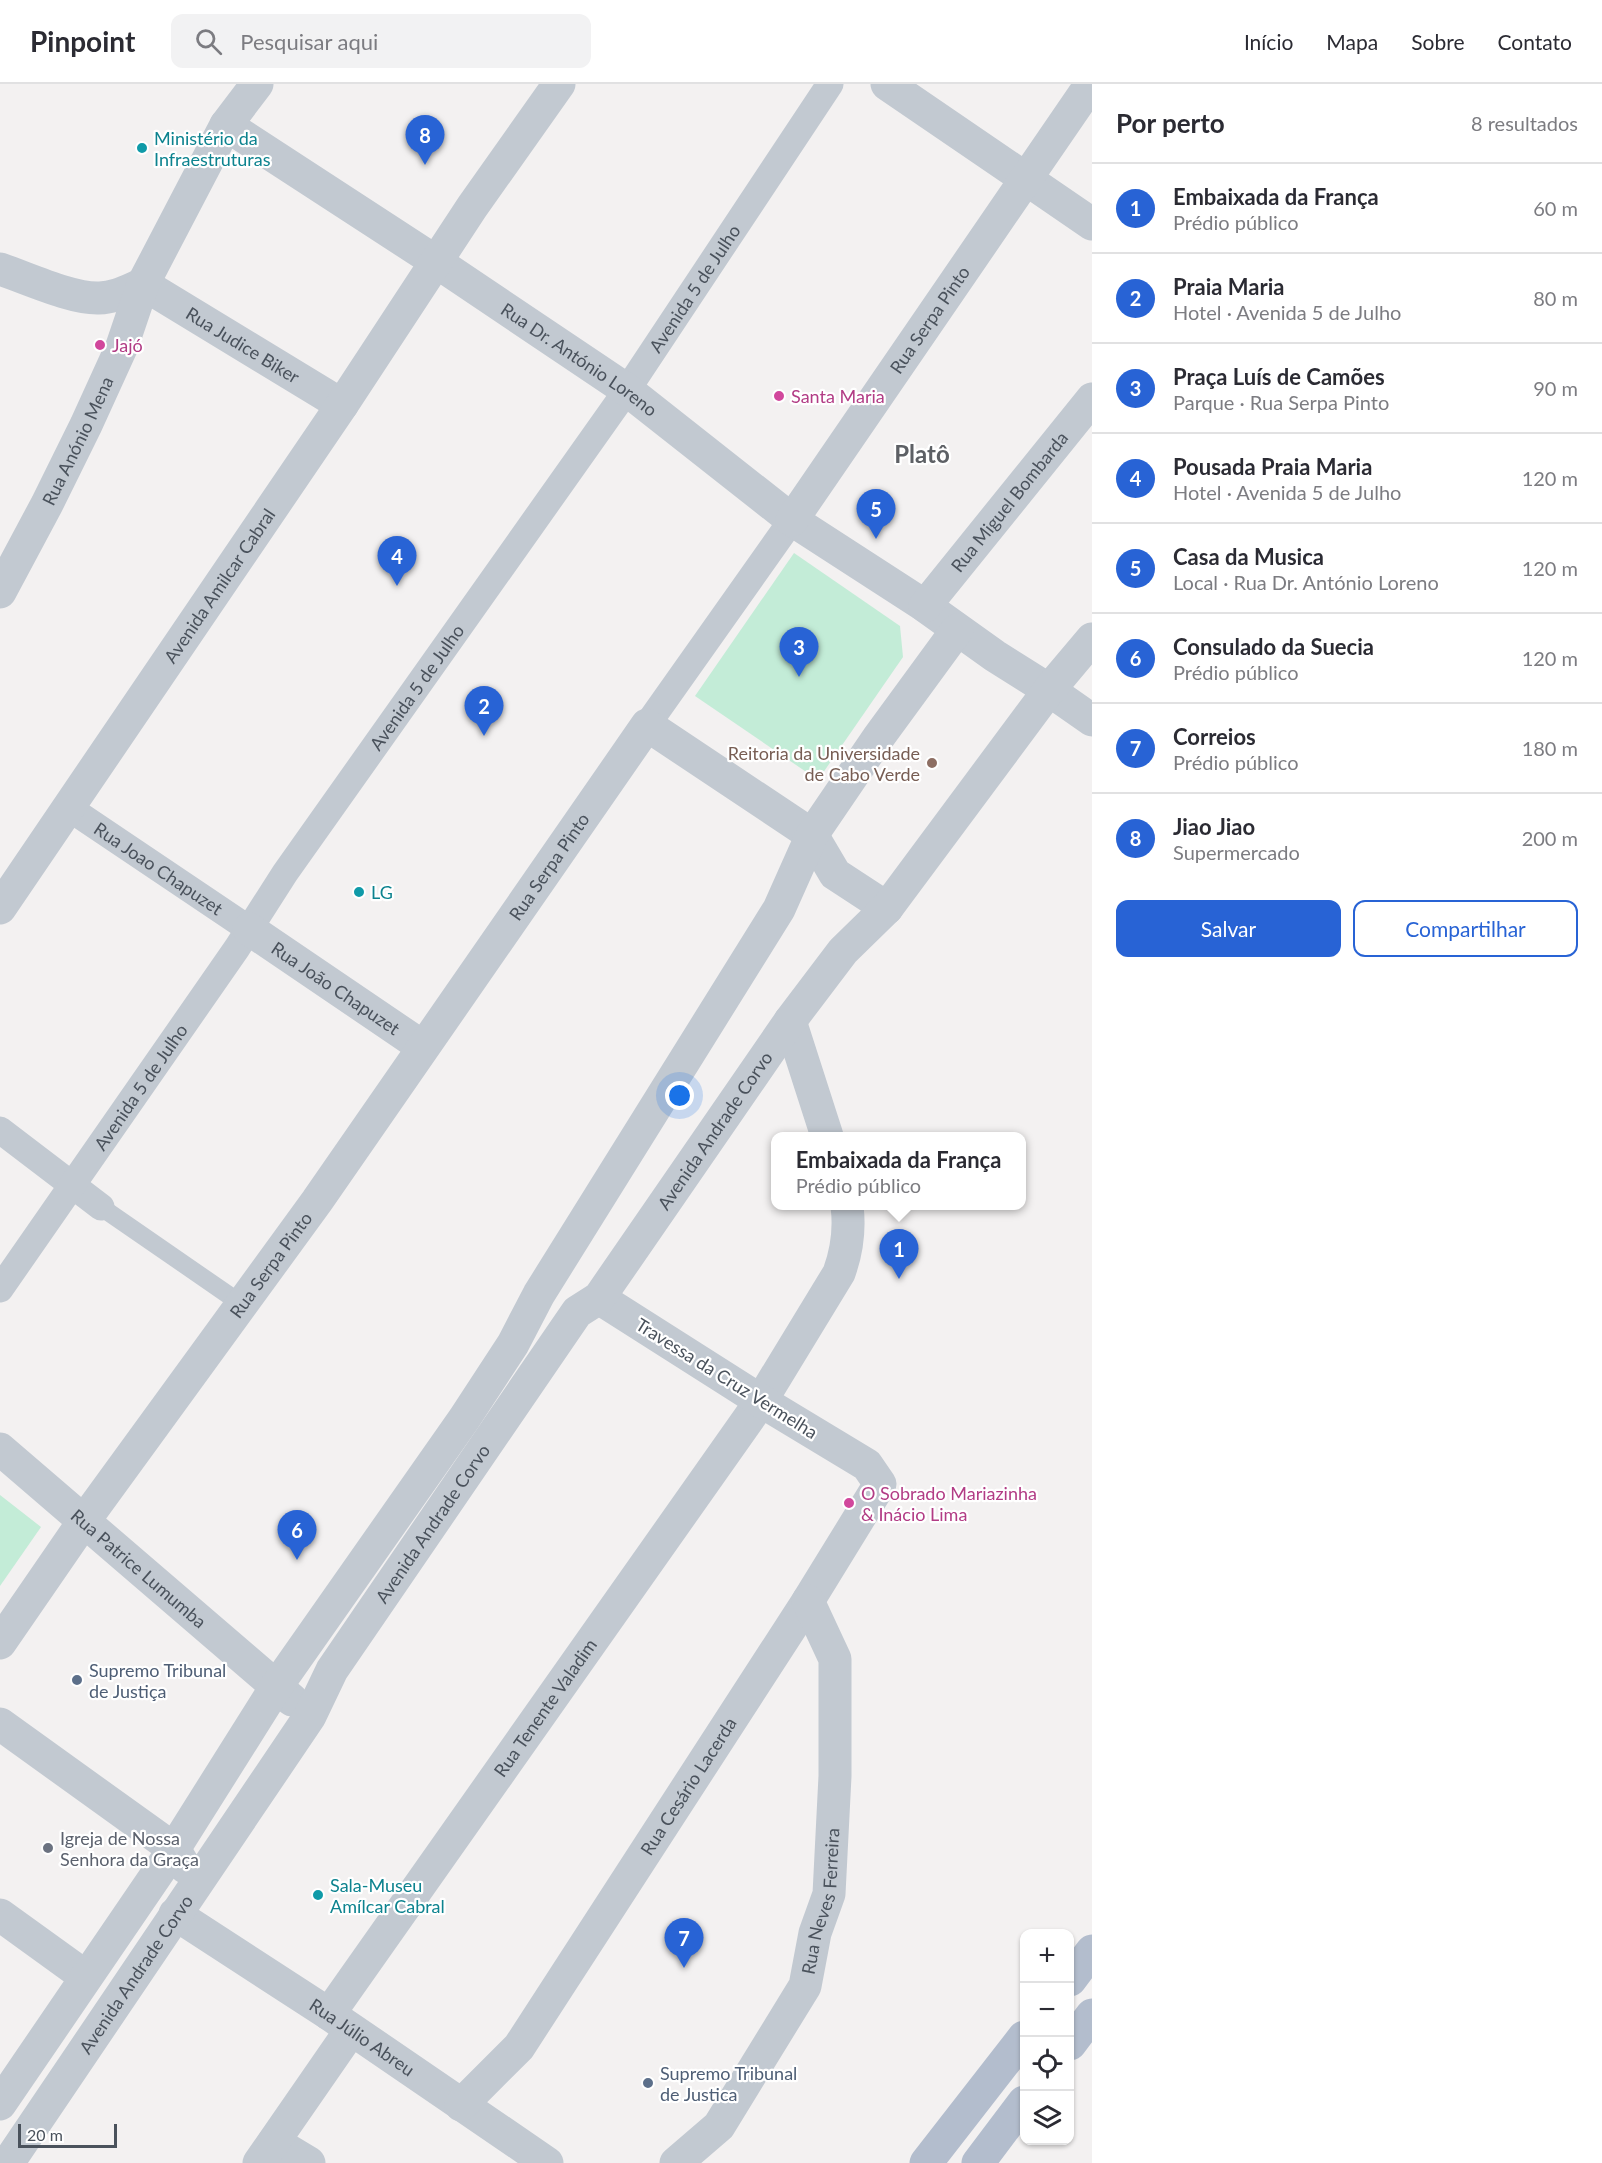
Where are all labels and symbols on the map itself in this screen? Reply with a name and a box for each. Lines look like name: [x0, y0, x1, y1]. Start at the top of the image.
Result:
pin: 8: [406, 116, 444, 165]
place label: Ministério da Infraestruturas: [154, 127, 271, 170]
marker: Ministério da Infraestruturas: [135, 141, 149, 155]
street label: Avenida 5 de Julho: [644, 220, 745, 357]
street label: Rua Serpa Pinto: [885, 262, 974, 378]
street label: Rua Dr. António Loreno: [497, 298, 662, 421]
street label: Rua Judice Biker: [182, 302, 304, 388]
place label: Jajó: [112, 334, 143, 356]
marker: Jajó: [93, 338, 107, 352]
street label: Rua Anónio Mena: [37, 373, 118, 509]
place label: Santa Maria: [791, 385, 885, 407]
marker: Santa Maria: [772, 389, 786, 403]
street label: Rua Miguel Bombarda: [946, 427, 1072, 576]
district label: Platô: [894, 439, 950, 468]
pin: 5: [856, 490, 896, 539]
street label: Avenida Amilcar Cabral: [159, 504, 280, 667]
pin: 4: [378, 536, 416, 586]
street label: Avenida 5 de Julho: [365, 620, 469, 754]
pin: 3: [780, 628, 818, 677]
pin: 2: [464, 686, 504, 736]
place label: Reitoria da Universidade de Cabo Verde: [728, 742, 920, 785]
marker: Reitoria da Universidade de Cabo Verde: [925, 756, 939, 770]
street label: Rua Serpa Pinto: [504, 809, 594, 924]
street label: Rua Joao Chapuzet: [90, 817, 228, 920]
place label: LG: [371, 881, 393, 903]
marker: LG: [352, 885, 366, 899]
street label: Rua João Chapuzet: [268, 937, 405, 1040]
street label: Avenida 5 de Julho: [89, 1020, 192, 1154]
street label: Avenida Andrade Corvo: [652, 1047, 777, 1214]
your location: [665, 1081, 694, 1110]
street label: Rua Serpa Pinto: [225, 1208, 316, 1322]
pin: 1: [880, 1230, 918, 1279]
street label: Travessa da Cruz Vermelha: [632, 1313, 822, 1443]
street label: Avenida Andrade Corvo: [370, 1440, 494, 1607]
place label: O Sobrado Mariazinha & Inácio Lima: [861, 1482, 1037, 1525]
marker: O Sobrado Mariazinha & Inácio Lima: [842, 1496, 856, 1510]
street label: Rua Patrice Lumumba: [67, 1504, 211, 1632]
pin: 6: [278, 1510, 316, 1560]
street label: Rua Tenente Valadim: [489, 1634, 601, 1781]
place label: Supremo Tribunal de Justiça: [89, 1659, 226, 1702]
marker: Supremo Tribunal de Justiça: [70, 1673, 84, 1687]
street label: Rua Cesário Lacerda: [635, 1713, 741, 1859]
place label: Igreja de Nossa Senhora da Graça: [60, 1827, 199, 1870]
street label: Rua Neves Ferreira: [796, 1827, 843, 1976]
marker: Igreja de Nossa Senhora da Graça: [41, 1841, 55, 1855]
place label: Sala-Museu Amílcar Cabral: [330, 1874, 445, 1917]
marker: Sala-Museu Amílcar Cabral: [311, 1888, 325, 1902]
street label: Avenida Andrade Corvo: [74, 1890, 197, 2058]
pin: 7: [664, 1918, 704, 1968]
street label: Rua Júlio Abreu: [306, 1993, 419, 2080]
place label: Supremo Tribunal de Justica: [660, 2062, 797, 2105]
marker: Supremo Tribunal de Justica: [641, 2076, 655, 2090]
scale bar: [18, 2121, 117, 2148]

